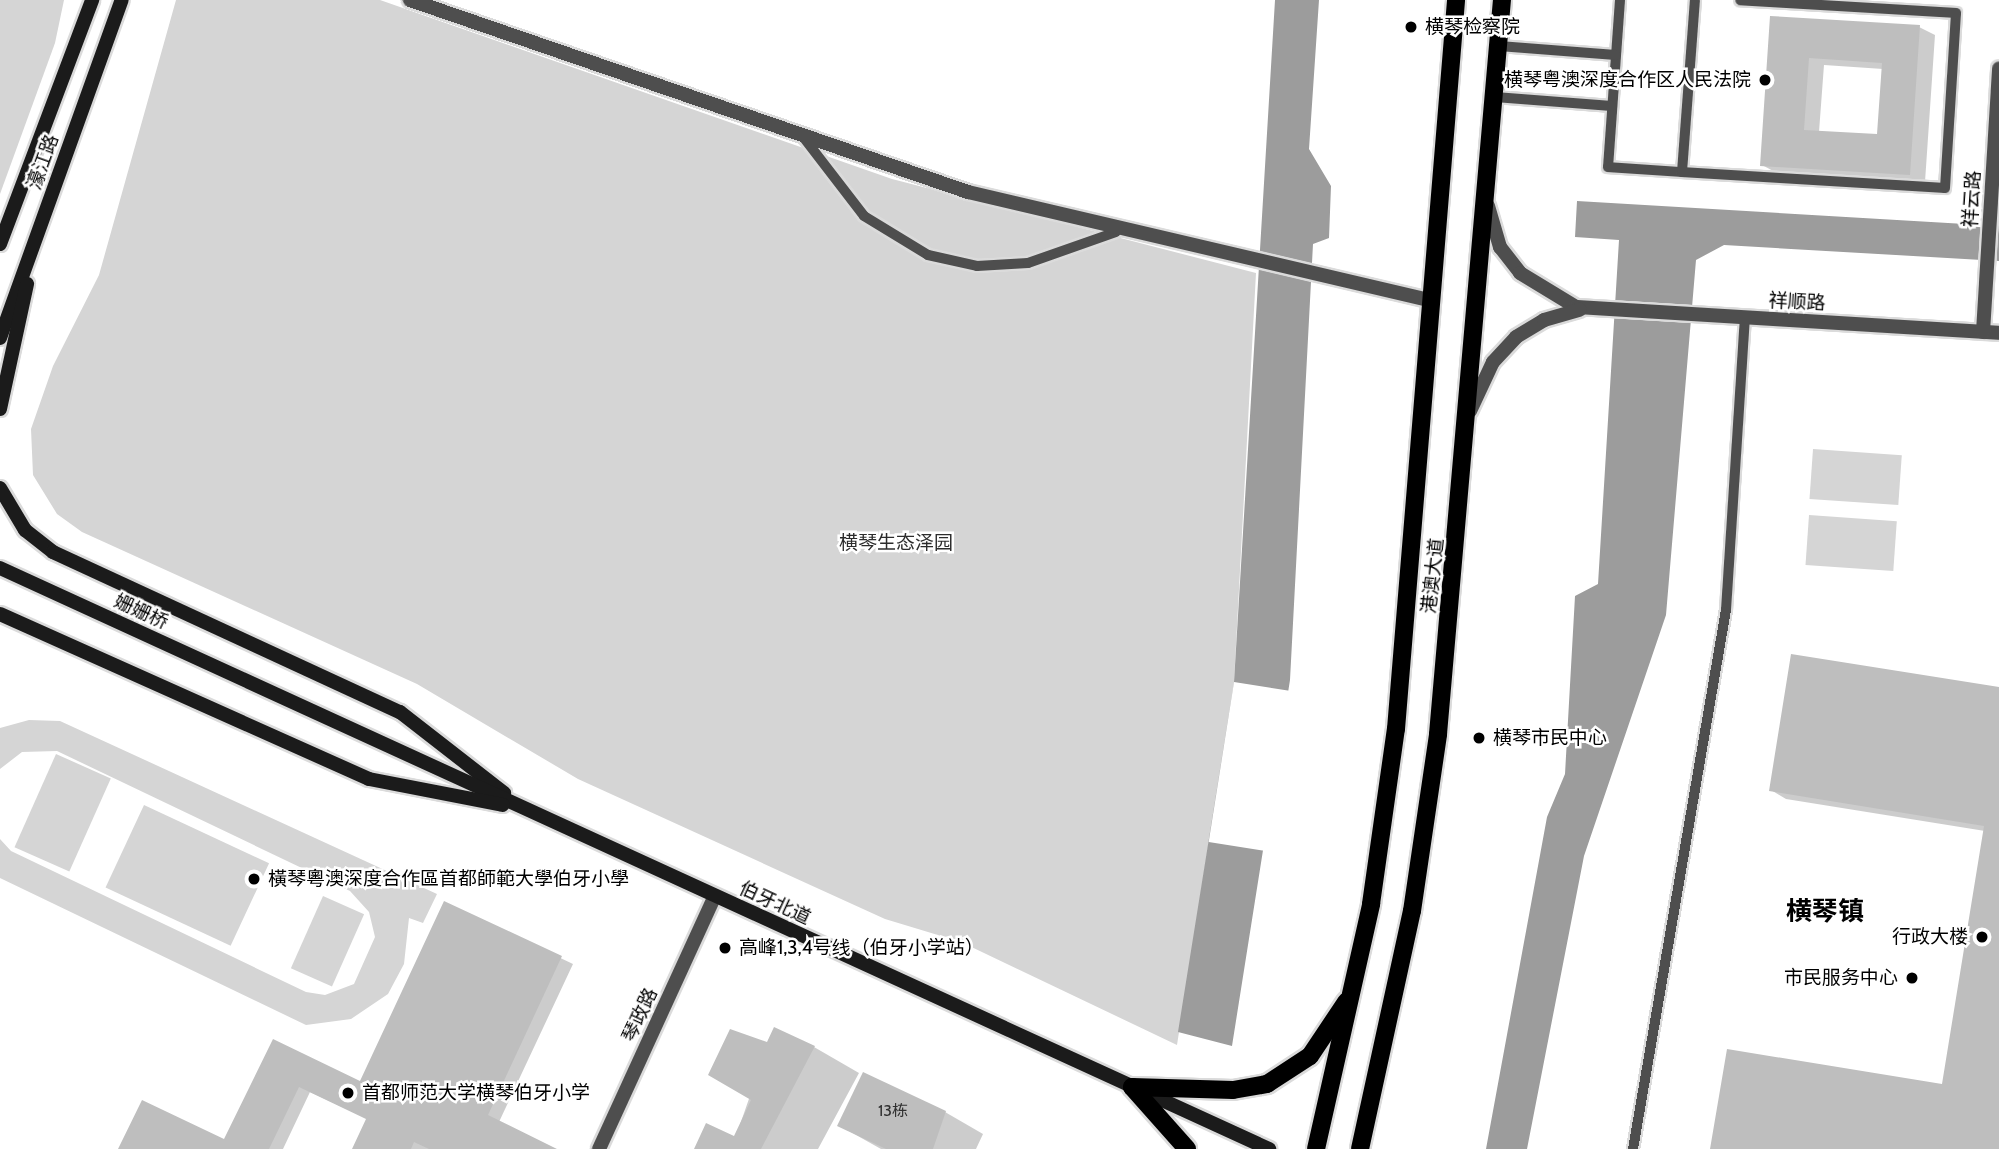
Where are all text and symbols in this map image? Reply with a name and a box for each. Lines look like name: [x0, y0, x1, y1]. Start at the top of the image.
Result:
place label: 横琴检察院: [1425, 16, 1520, 38]
marker: 横琴检察院: [1403, 19, 1419, 35]
place label: 横琴粤澳深度合作区人民法院: [1504, 69, 1751, 91]
marker: 横琴粤澳深度合作区人民法院: [1757, 72, 1773, 88]
street label: 濠江路: [23, 131, 63, 193]
street label: 祥云路: [1959, 170, 1985, 228]
street label: 祥顺路: [1768, 289, 1826, 315]
park label: 横琴生态泽园: [839, 532, 953, 554]
street label: 港澳大道: [1418, 537, 1448, 615]
street label: 姗姗桥: [110, 590, 172, 634]
place label: 横琴市民中心: [1493, 727, 1607, 749]
marker: 横琴市民中心: [1471, 730, 1487, 746]
place label: 橫琴粵澳深度合作區首都師範大學伯牙小學: [268, 868, 629, 890]
marker: 橫琴粵澳深度合作區首都師範大學伯牙小學: [246, 871, 262, 887]
street label: 伯牙北道: [736, 877, 814, 929]
district label: 横琴镇: [1786, 896, 1864, 928]
place label: 行政大楼: [1892, 926, 1968, 948]
marker: 行政大楼: [1974, 929, 1990, 945]
place label: 高峰1,3,4号线（伯牙小学站）: [739, 937, 984, 959]
marker: 高峰1,3,4号线（伯牙小学站）: [717, 940, 733, 956]
place label: 市民服务中心: [1784, 967, 1898, 989]
marker: 市民服务中心: [1904, 970, 1920, 986]
street label: 琴政路: [618, 984, 662, 1046]
place label: 首都师范大学横琴伯牙小学: [362, 1082, 590, 1104]
marker: 首都师范大学横琴伯牙小学: [340, 1085, 356, 1101]
house number: 13栋: [878, 1101, 908, 1121]

